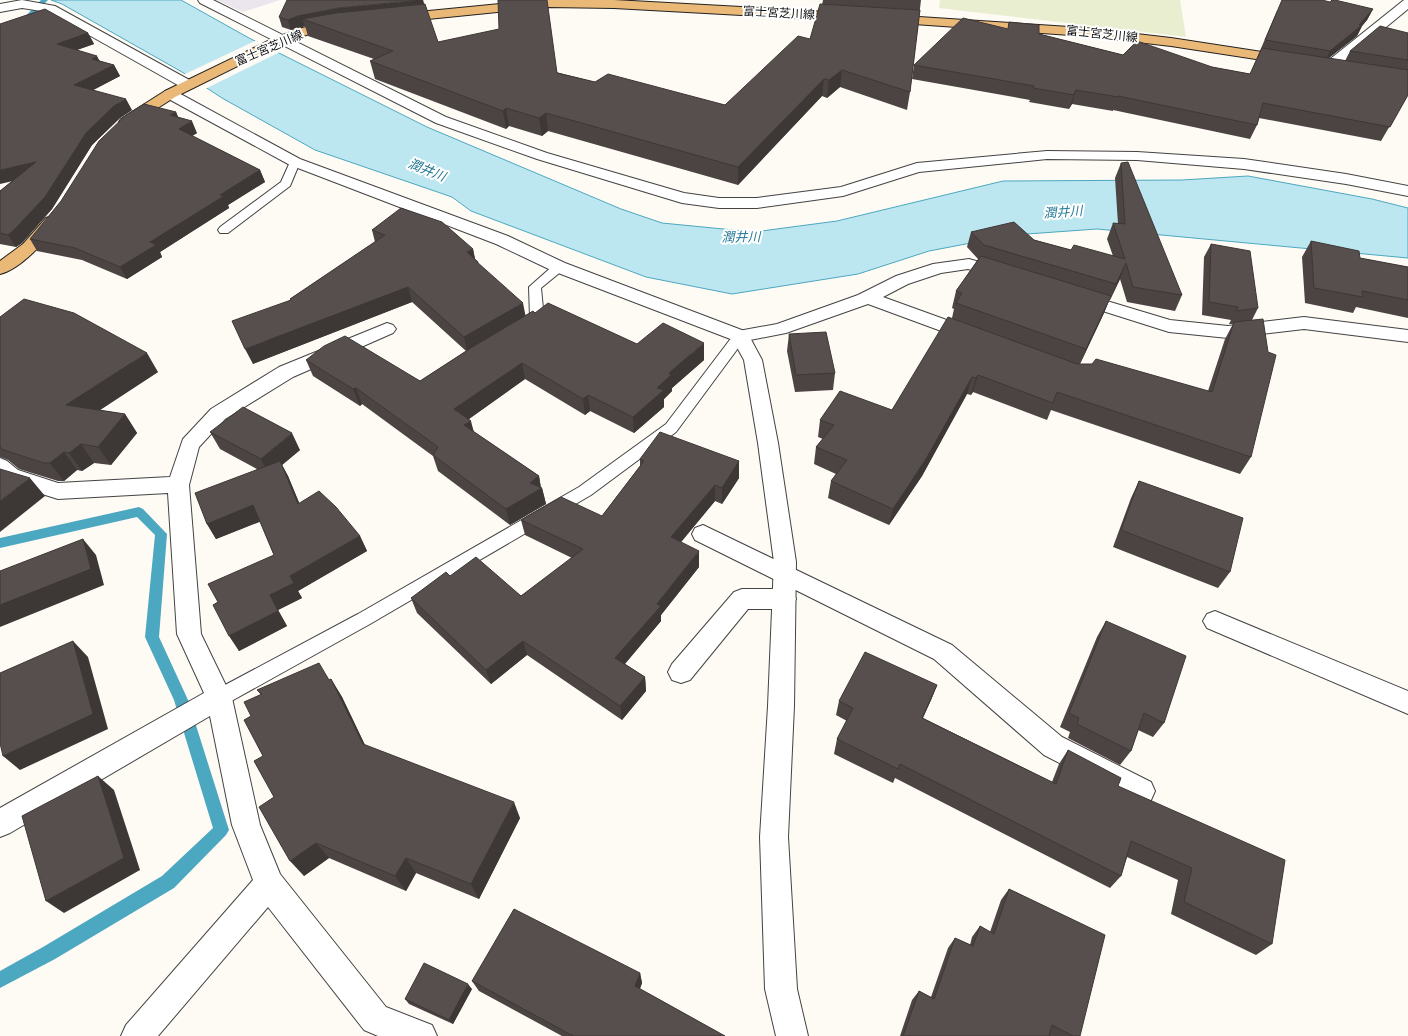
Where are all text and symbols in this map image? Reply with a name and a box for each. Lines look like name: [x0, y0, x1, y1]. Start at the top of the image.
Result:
street label: 富士宮芝川線: [743, 4, 815, 22]
street label: 富士宮芝川線: [1065, 23, 1139, 45]
street label: 富士宮芝川線: [233, 27, 305, 69]
water label: 潤井川: [406, 156, 450, 185]
water label: 潤井川: [1043, 203, 1085, 221]
water label: 潤井川: [721, 229, 763, 245]

